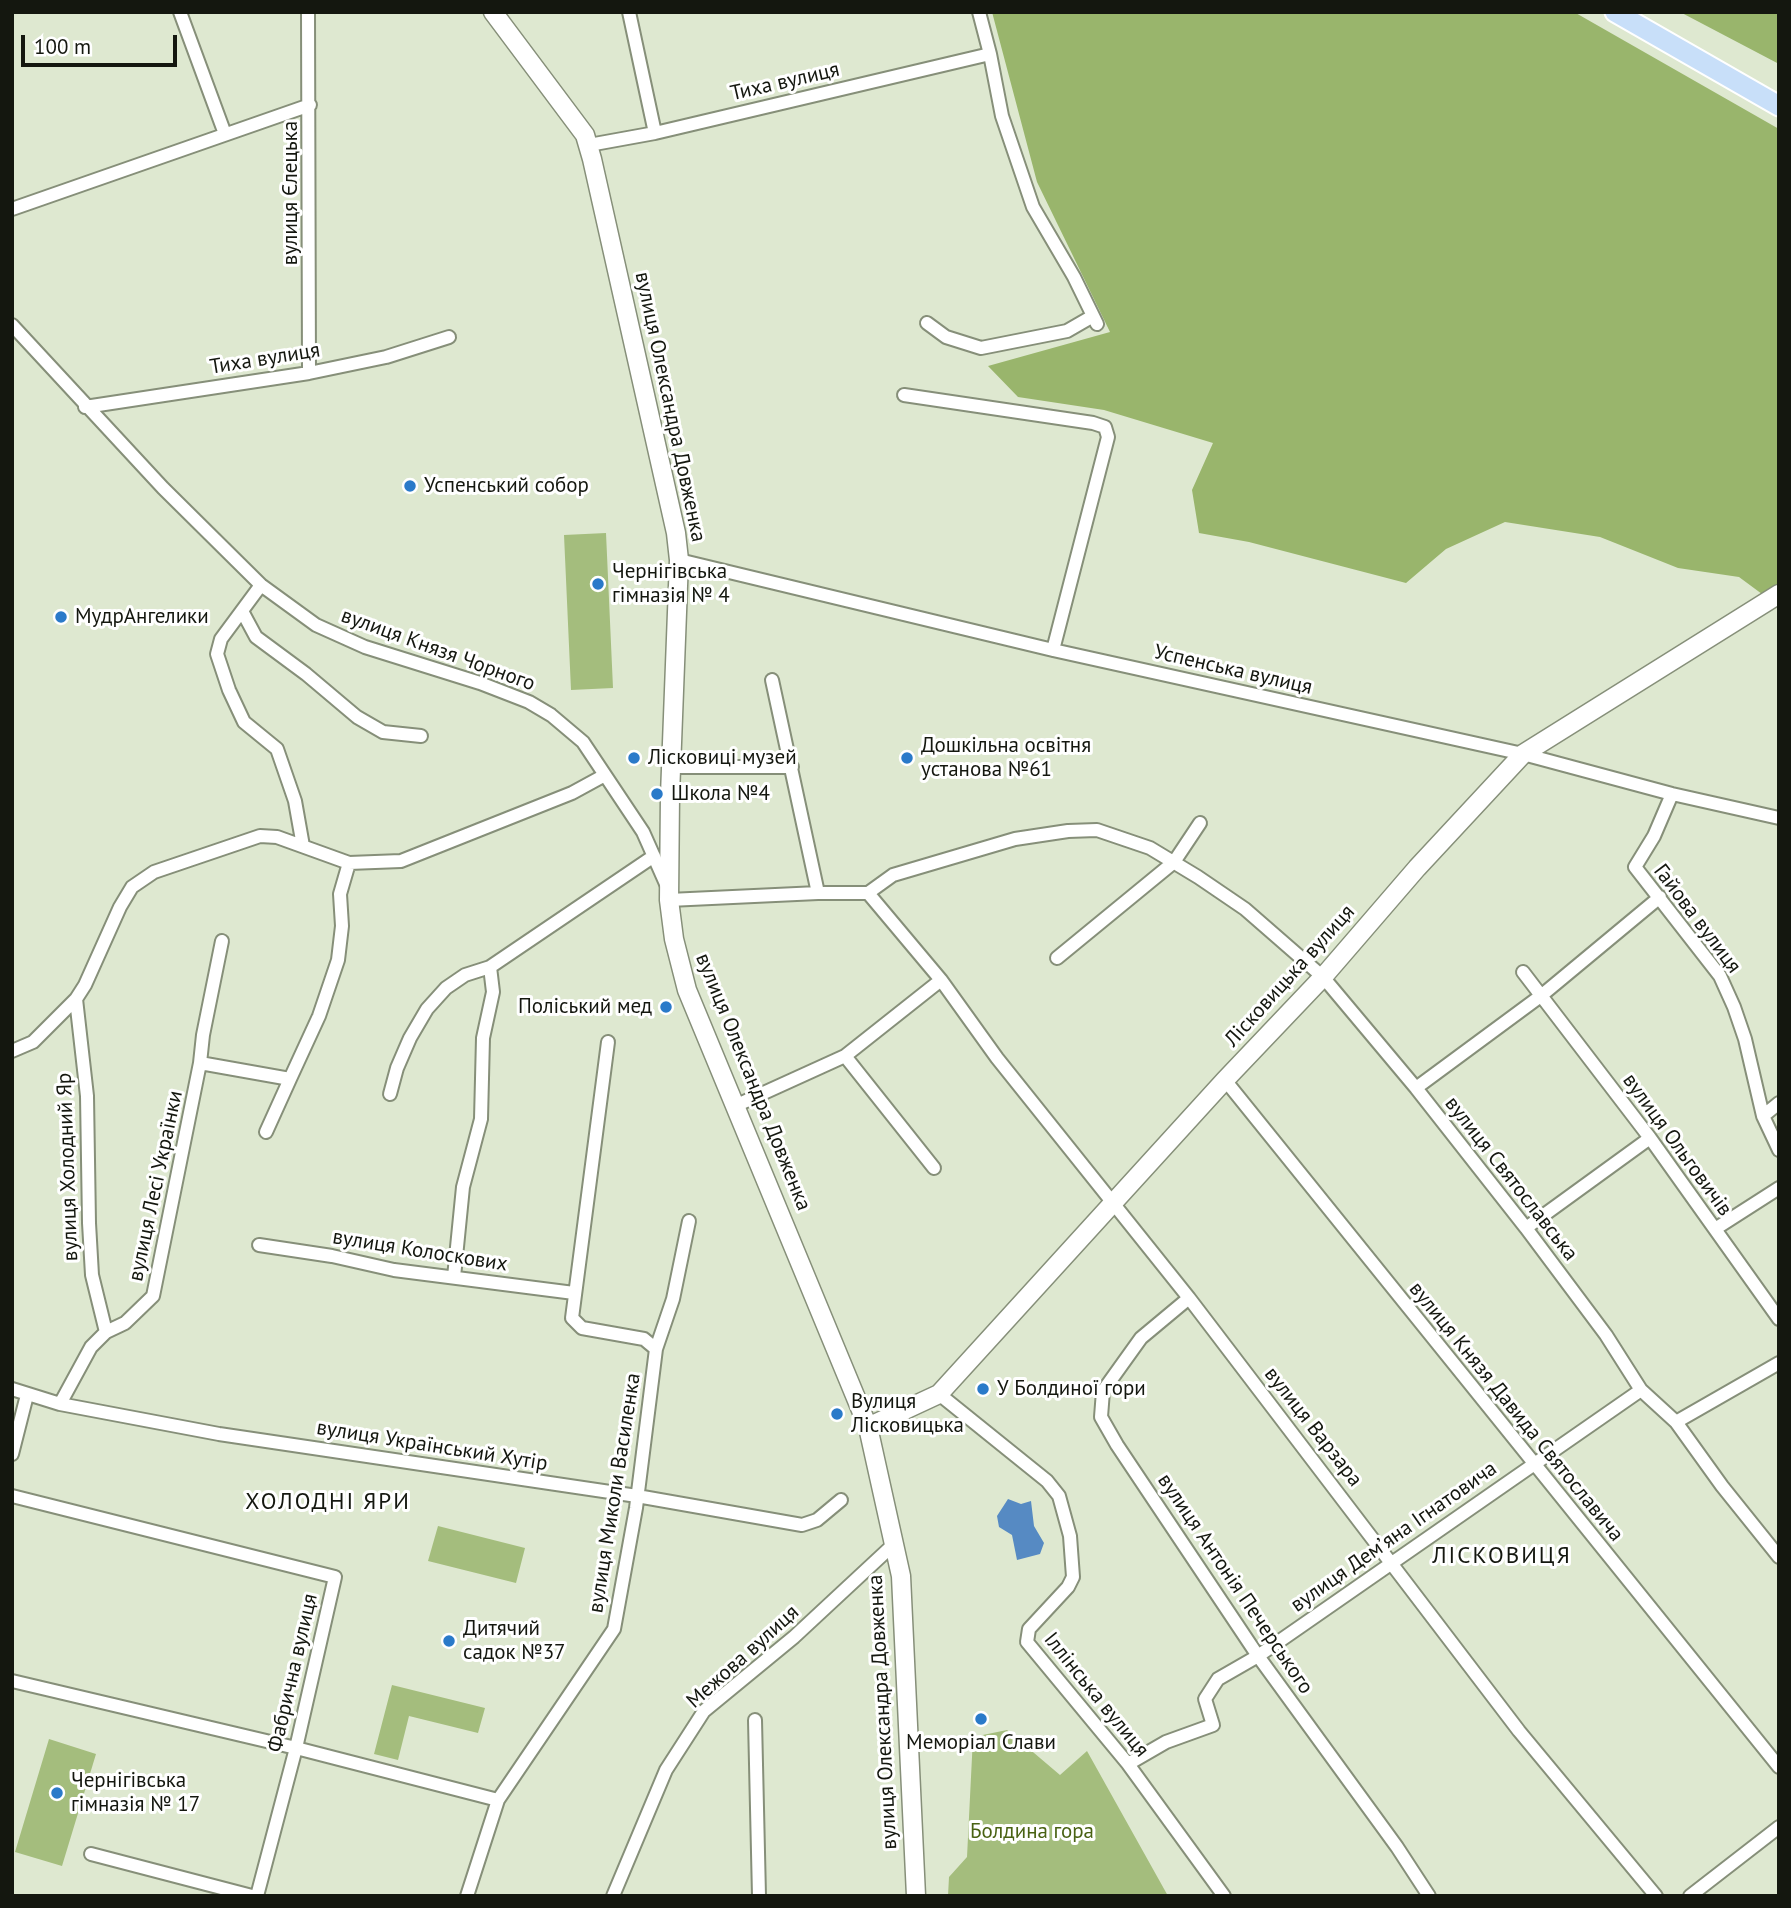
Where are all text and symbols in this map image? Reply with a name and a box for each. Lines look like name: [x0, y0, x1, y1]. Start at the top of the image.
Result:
scale bar: [24, 21, 180, 65]
text: 100 m: [34, 33, 91, 60]
street label: Тиха вулиця: [728, 57, 842, 107]
street label: вулиця Єлецька: [278, 121, 304, 265]
street label: вулиця Олександра Довженка: [629, 270, 711, 544]
street label: Тиха вулиця: [208, 338, 322, 380]
place label: Успенський собор: [424, 473, 589, 499]
marker: Успенський собор: [402, 478, 418, 494]
place label: Чернігівська гімназія № 4: [612, 559, 730, 609]
marker: Чернігівська гімназія № 4: [590, 576, 606, 592]
street label: вулиця Князя Чорного: [338, 603, 538, 697]
place label: МудрАнгелики: [75, 604, 209, 630]
marker: МудрАнгелики: [53, 609, 69, 625]
street label: Успенська вулиця: [1151, 640, 1315, 700]
place label: Дошкільна освітня установа №61: [921, 733, 1091, 783]
place label: Лісковиці музей: [648, 745, 797, 771]
marker: Лісковиці музей: [626, 750, 642, 766]
marker: Дошкільна освітня установа №61: [899, 750, 915, 766]
place label: Школа №4: [671, 781, 770, 807]
marker: Школа №4: [649, 786, 665, 802]
street label: Гайова вулиця: [1648, 859, 1746, 979]
street label: Лісковицька вулиця: [1220, 900, 1360, 1052]
street label: вулиця Олександра Довженка: [690, 950, 816, 1214]
place label: Поліський мед: [518, 994, 652, 1020]
marker: Поліський мед: [658, 999, 674, 1015]
street label: вулиця Ольговичів: [1617, 1069, 1737, 1221]
street label: вулиця Холодний Яр: [52, 1072, 84, 1262]
street label: вулиця Лесі Українки: [123, 1088, 189, 1284]
street label: вулиця Святославська: [1439, 1092, 1583, 1266]
street label: вулиця Колоскових: [331, 1225, 509, 1277]
street label: вулиця Князя Давида Святославича: [1403, 1277, 1629, 1547]
street label: вулиця Варзара: [1259, 1362, 1367, 1492]
street label: вулиця Миколи Василенка: [584, 1371, 646, 1615]
place label: У Болдиної гори: [997, 1376, 1146, 1402]
marker: У Болдиної гори: [975, 1381, 991, 1397]
place label: Вулиця Лісковицька: [851, 1389, 964, 1439]
marker: Вулиця Лісковицька: [829, 1406, 845, 1422]
street label: вулиця Український Хутір: [315, 1415, 549, 1477]
street label: вулиця Демʼяна Ігнатовича: [1286, 1456, 1502, 1618]
street label: вулиця Антонія Печерського: [1152, 1469, 1318, 1699]
district label: ХОЛОДНІ ЯРИ: [247, 1488, 409, 1516]
district label: ЛІСКОВИЦЯ: [1433, 1542, 1571, 1570]
street label: вулиця Олександра Довженка: [863, 1574, 903, 1850]
street label: Фабрична вулиця: [263, 1591, 323, 1755]
street label: Межова вулиця: [682, 1600, 804, 1714]
place label: Дитячий садок №37: [463, 1616, 566, 1666]
street label: Іллінська вулиця: [1038, 1628, 1154, 1762]
marker: Дитячий садок №37: [441, 1633, 457, 1649]
marker: Меморіал Слави: [973, 1711, 989, 1727]
place label: Меморіал Слави: [906, 1730, 1056, 1756]
place label: Чернігівська гімназія № 17: [71, 1768, 200, 1818]
marker: Чернігівська гімназія № 17: [49, 1785, 65, 1801]
park label: Болдина гора: [970, 1819, 1094, 1845]

